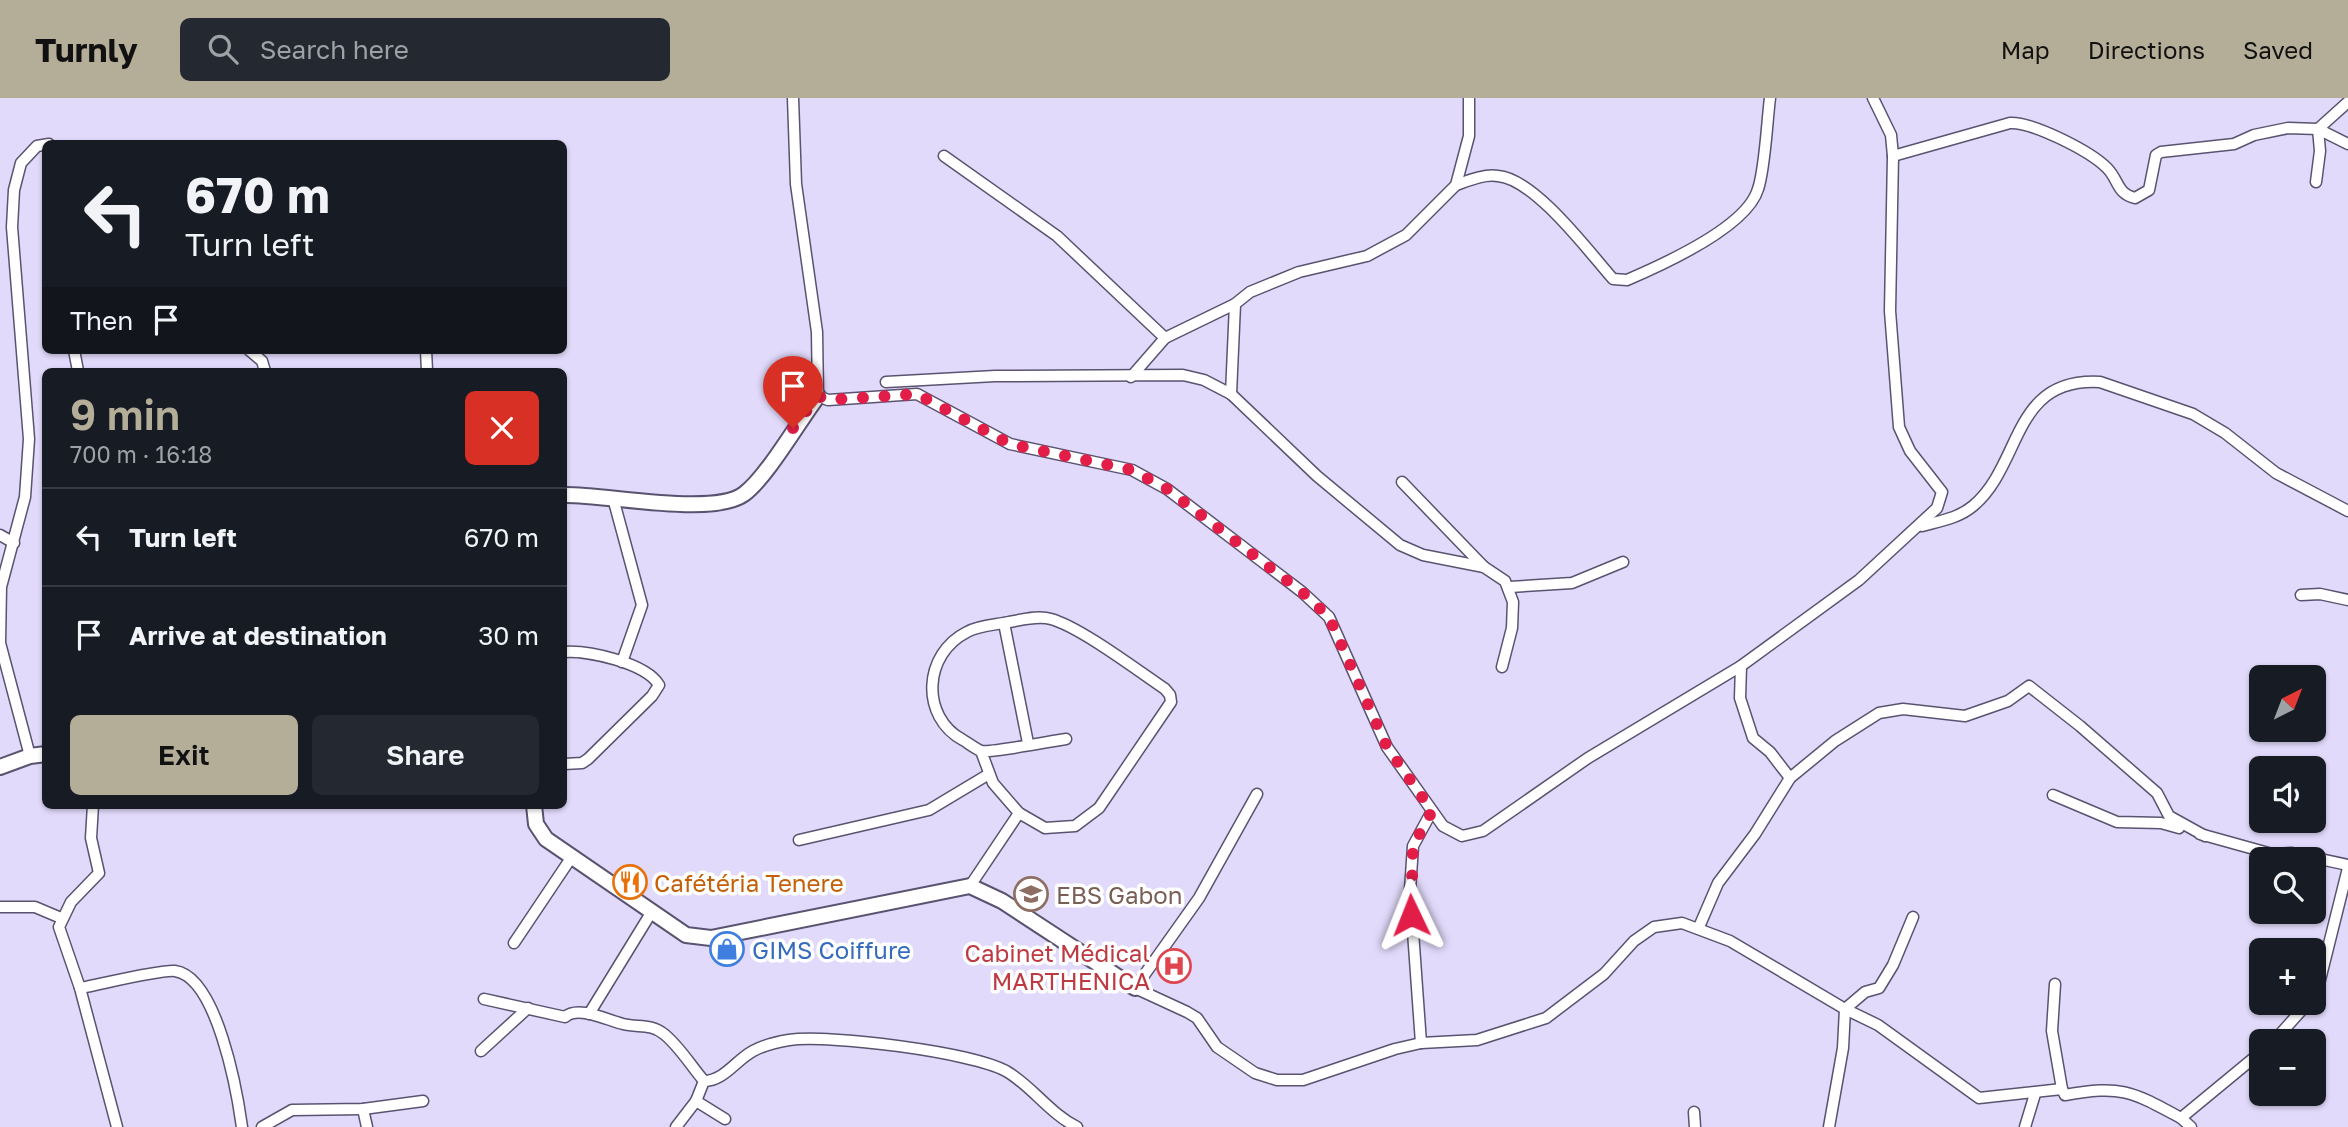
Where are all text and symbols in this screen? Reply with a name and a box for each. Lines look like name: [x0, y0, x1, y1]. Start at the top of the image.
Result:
search box: [180, 18, 670, 81]
text: Turnly: [35, 30, 138, 69]
icon: search: [204, 30, 242, 68]
text: Search here: [260, 34, 409, 65]
text: Map: [2001, 35, 2050, 64]
text: Directions: [2088, 35, 2205, 64]
text: Saved: [2243, 35, 2313, 64]
text: 670 m: [185, 165, 330, 224]
icon: left: [70, 168, 161, 259]
text: Turn left: [185, 225, 314, 263]
icon: arrive: [147, 301, 185, 339]
text: Then: [70, 305, 133, 336]
pin: [763, 356, 823, 428]
icon: arrive: [774, 367, 812, 405]
text: 9 min: [70, 389, 180, 439]
button: close: [465, 391, 539, 465]
text: 700 m · 16:18: [70, 440, 212, 468]
icon: left: [70, 518, 108, 556]
text: Turn left: [129, 522, 237, 553]
text: 670 m: [464, 522, 539, 553]
icon: arrive: [70, 616, 108, 654]
text: Arrive at destination: [129, 620, 387, 651]
text: 30 m: [478, 620, 539, 651]
north arrow: [2249, 665, 2326, 742]
map controls: [2249, 665, 2326, 1106]
button: Exit: [70, 715, 298, 795]
button: Share: [312, 715, 539, 795]
button: sound: [2249, 756, 2326, 833]
button: search: [2249, 847, 2326, 924]
restaurant icon: Cafétéria Tenere: [611, 863, 649, 901]
place label: Cafétéria Tenere: [654, 868, 844, 897]
school or university icon: EBS Gabon: [1012, 875, 1050, 913]
position arrow: [1374, 878, 1448, 952]
place label: EBS Gabon: [1056, 880, 1182, 909]
shop icon: GIMS Coiffure: [708, 930, 746, 968]
place label: GIMS Coiffure: [752, 935, 911, 964]
place label: Cabinet Médical MARTHENICA: [965, 938, 1150, 995]
button: +: [2249, 938, 2326, 1015]
hospital icon: Cabinet Médical MARTHENICA: [1155, 947, 1193, 985]
button: −: [2249, 1029, 2326, 1106]

